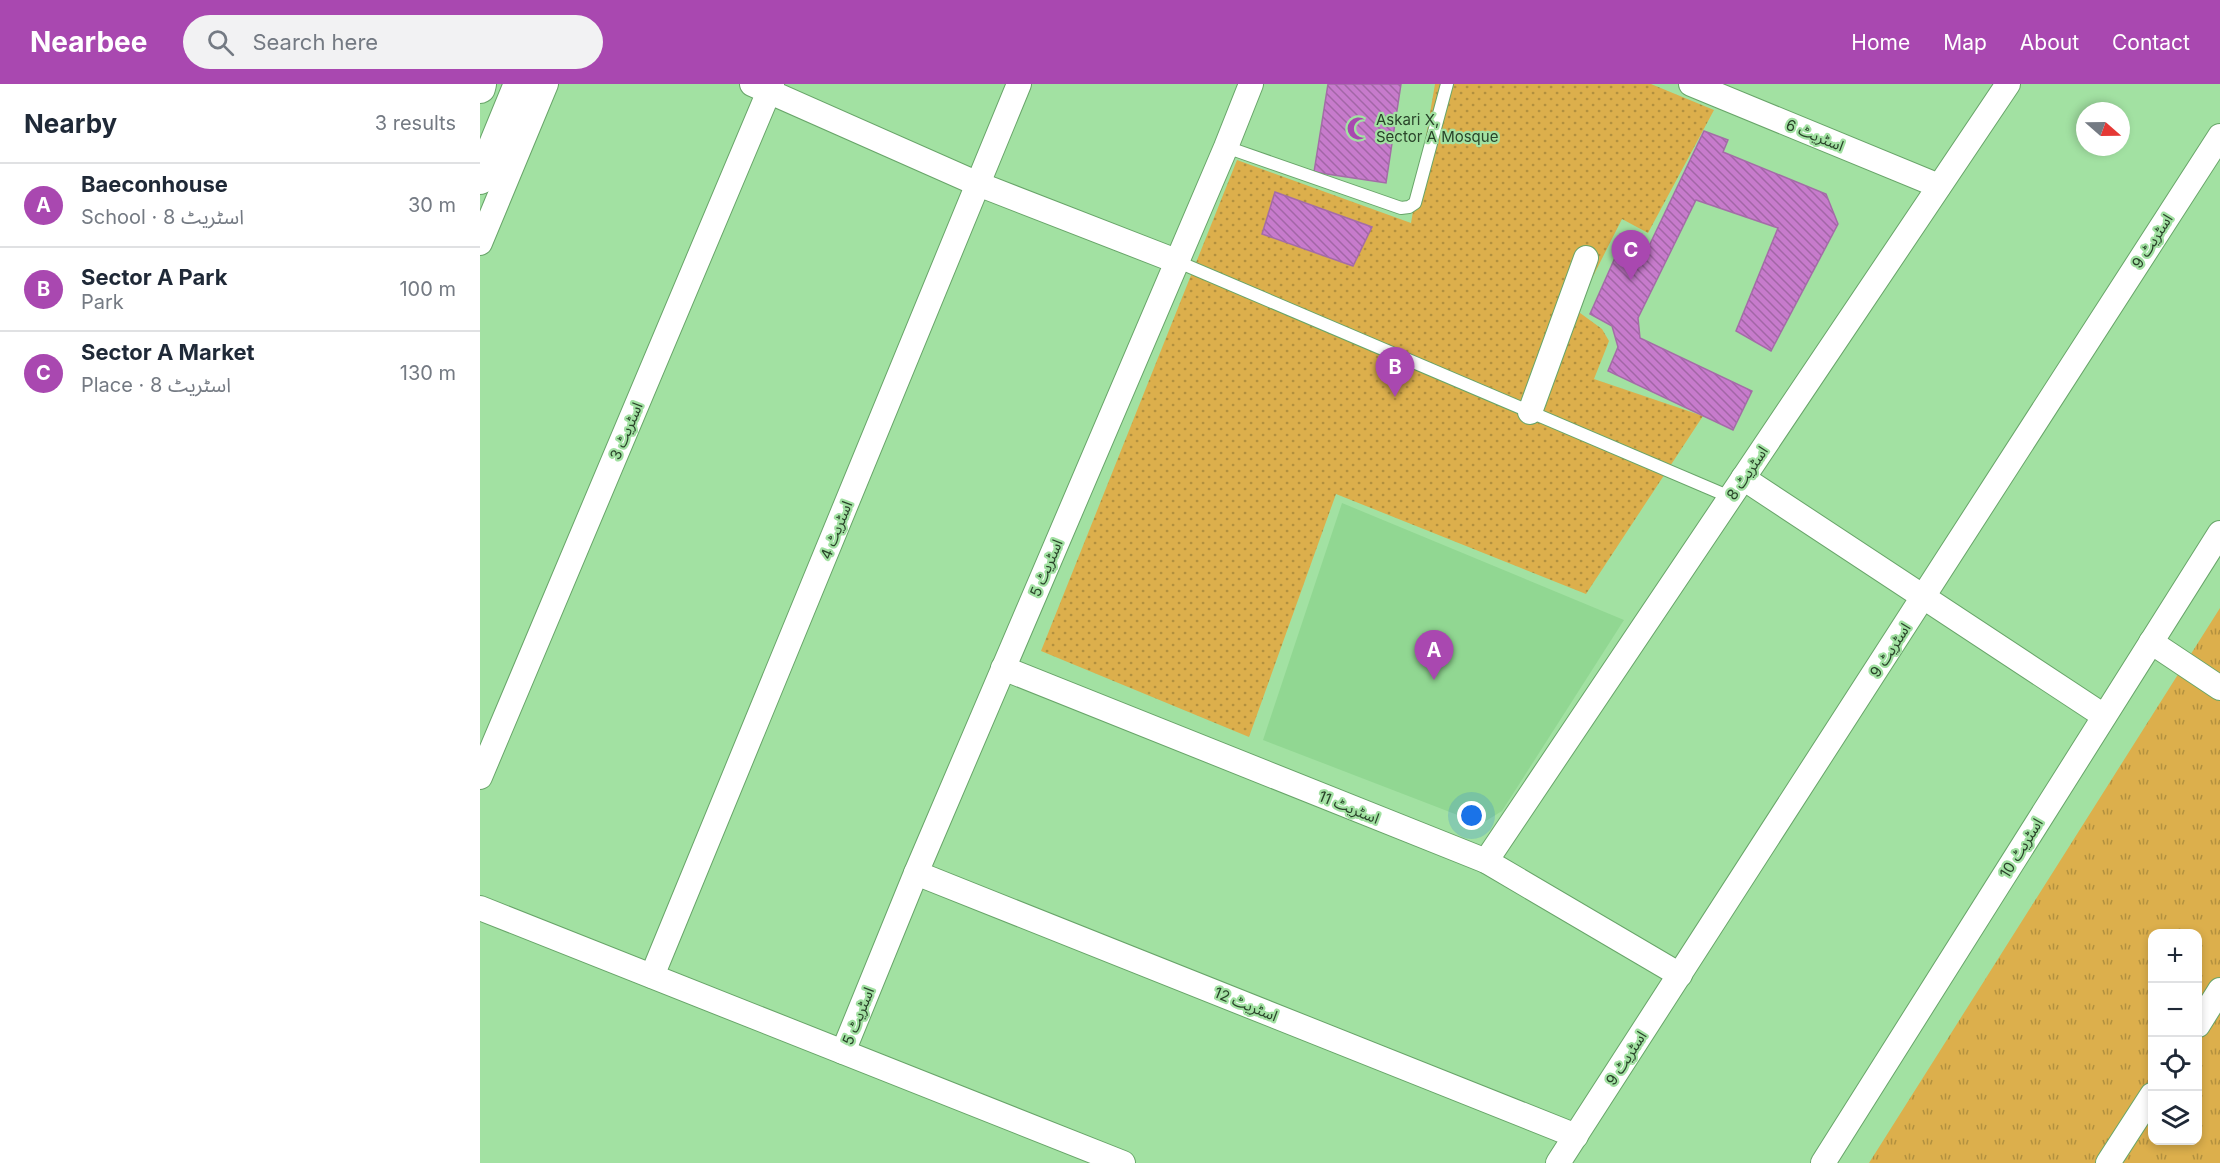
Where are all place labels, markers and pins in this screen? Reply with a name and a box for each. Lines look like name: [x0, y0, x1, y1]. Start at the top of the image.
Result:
place label: Askari X, Sector A Mosque: [1376, 110, 1498, 146]
mosque icon: Askari X, Sector A Mosque: [1345, 115, 1371, 141]
pin: C: [1612, 230, 1650, 280]
pin: B: [1376, 348, 1414, 397]
pin: A: [1414, 630, 1454, 680]

